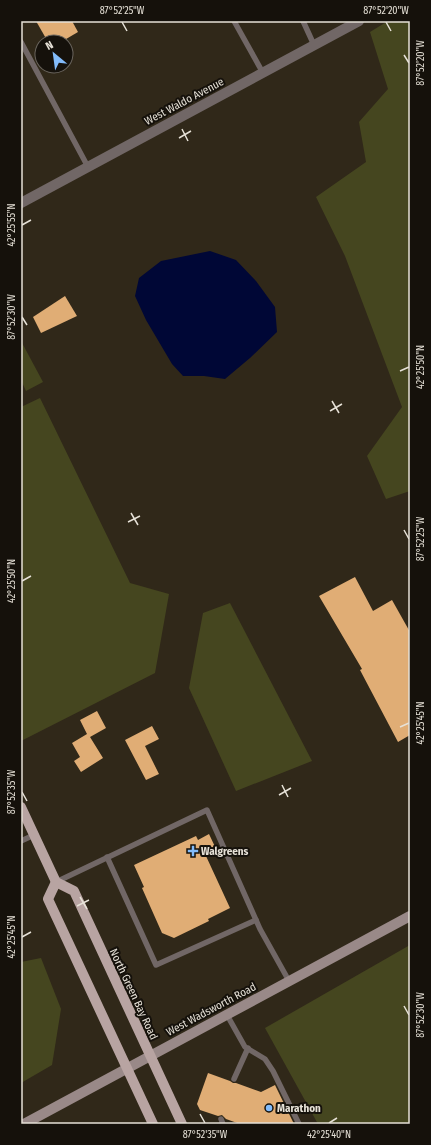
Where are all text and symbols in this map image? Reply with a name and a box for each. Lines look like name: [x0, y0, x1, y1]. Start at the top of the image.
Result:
text: 87°52'25"W: [100, 5, 145, 17]
text: 87°52'20"W: [363, 5, 409, 17]
north arrow: [34, 34, 74, 74]
text: N: [43, 38, 55, 53]
text: 87°52'20"W: [415, 40, 427, 86]
street label: West Waldo Avenue: [142, 75, 226, 128]
text: 42°25'55"N: [6, 203, 18, 247]
text: 87°52'30"W: [6, 294, 18, 340]
text: 42°25'50"N: [415, 345, 427, 389]
text: 87°52'25"W: [415, 516, 427, 561]
text: 42°25'50"N: [6, 559, 18, 603]
text: 42°25'45"N: [415, 701, 427, 745]
text: 87°52'35"W: [6, 769, 18, 814]
place label: Walgreens: [201, 845, 249, 858]
marker: Walgreens: [188, 846, 198, 856]
text: 42°25'45"N: [6, 915, 18, 959]
street label: North Green Bay Road: [107, 947, 160, 1042]
street label: West Wadsworth Road: [164, 980, 258, 1039]
text: 87°52'30"W: [415, 992, 427, 1038]
place label: Marathon: [277, 1102, 321, 1115]
marker: Marathon: [264, 1103, 274, 1113]
text: 87°52'35"W: [183, 1129, 228, 1141]
text: 42°25'40"N: [307, 1129, 351, 1141]

